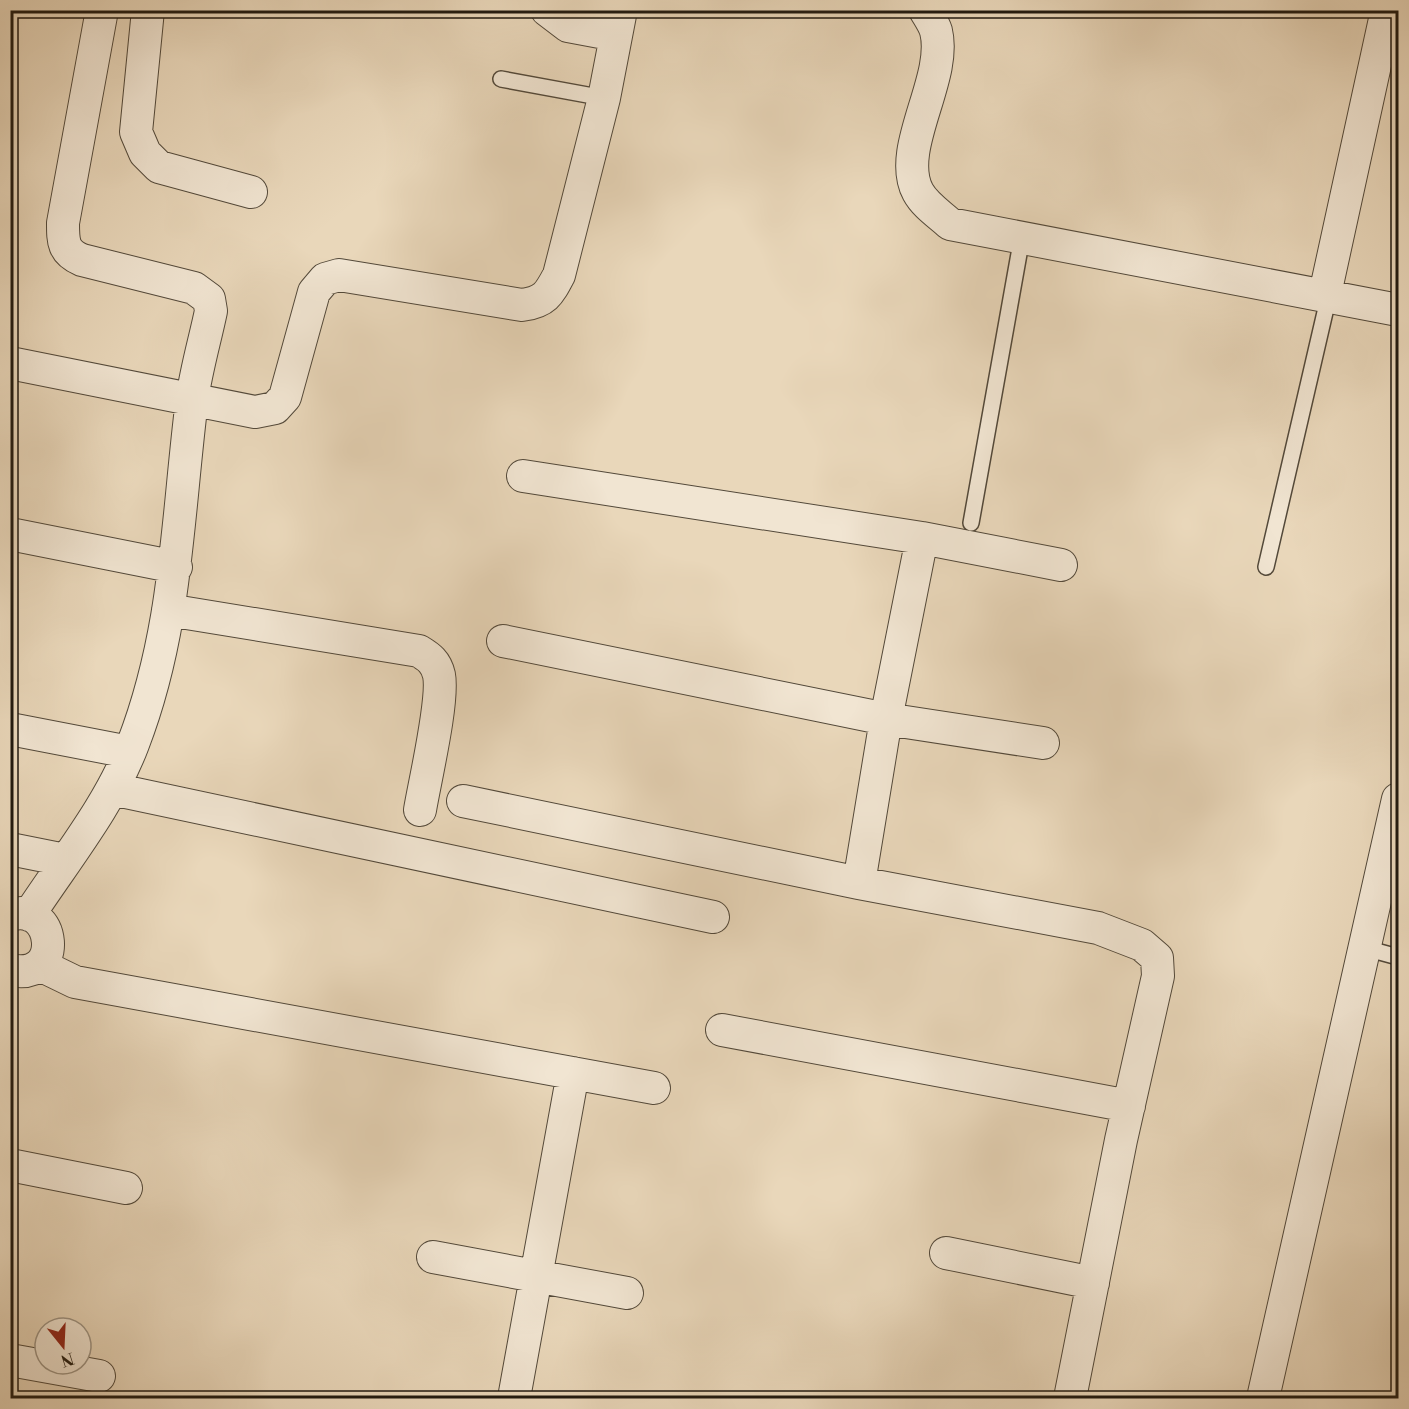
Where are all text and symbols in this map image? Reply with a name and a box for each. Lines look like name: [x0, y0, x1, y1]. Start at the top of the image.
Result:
north arrow: [33, 1316, 93, 1376]
text: N: [58, 1348, 76, 1371]

